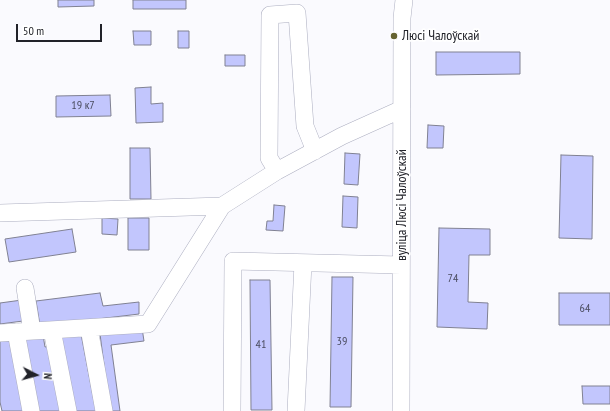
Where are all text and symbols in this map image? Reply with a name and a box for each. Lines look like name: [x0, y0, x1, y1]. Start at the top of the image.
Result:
scale bar: [18, 16, 104, 42]
text: 50 m: [23, 23, 44, 38]
place label: Люсі Чалоўскай: [402, 28, 480, 44]
marker: Люсі Чалоўскай: [389, 31, 399, 41]
house number: 19 к7: [71, 99, 95, 113]
street label: вуліца Люсі Чалоўскай: [394, 149, 410, 261]
house number: 74: [448, 272, 458, 286]
house number: 64: [580, 302, 590, 316]
house number: 39: [337, 335, 347, 349]
house number: 41: [256, 338, 266, 352]
north arrow: [16, 355, 56, 395]
text: N: [41, 373, 55, 380]

